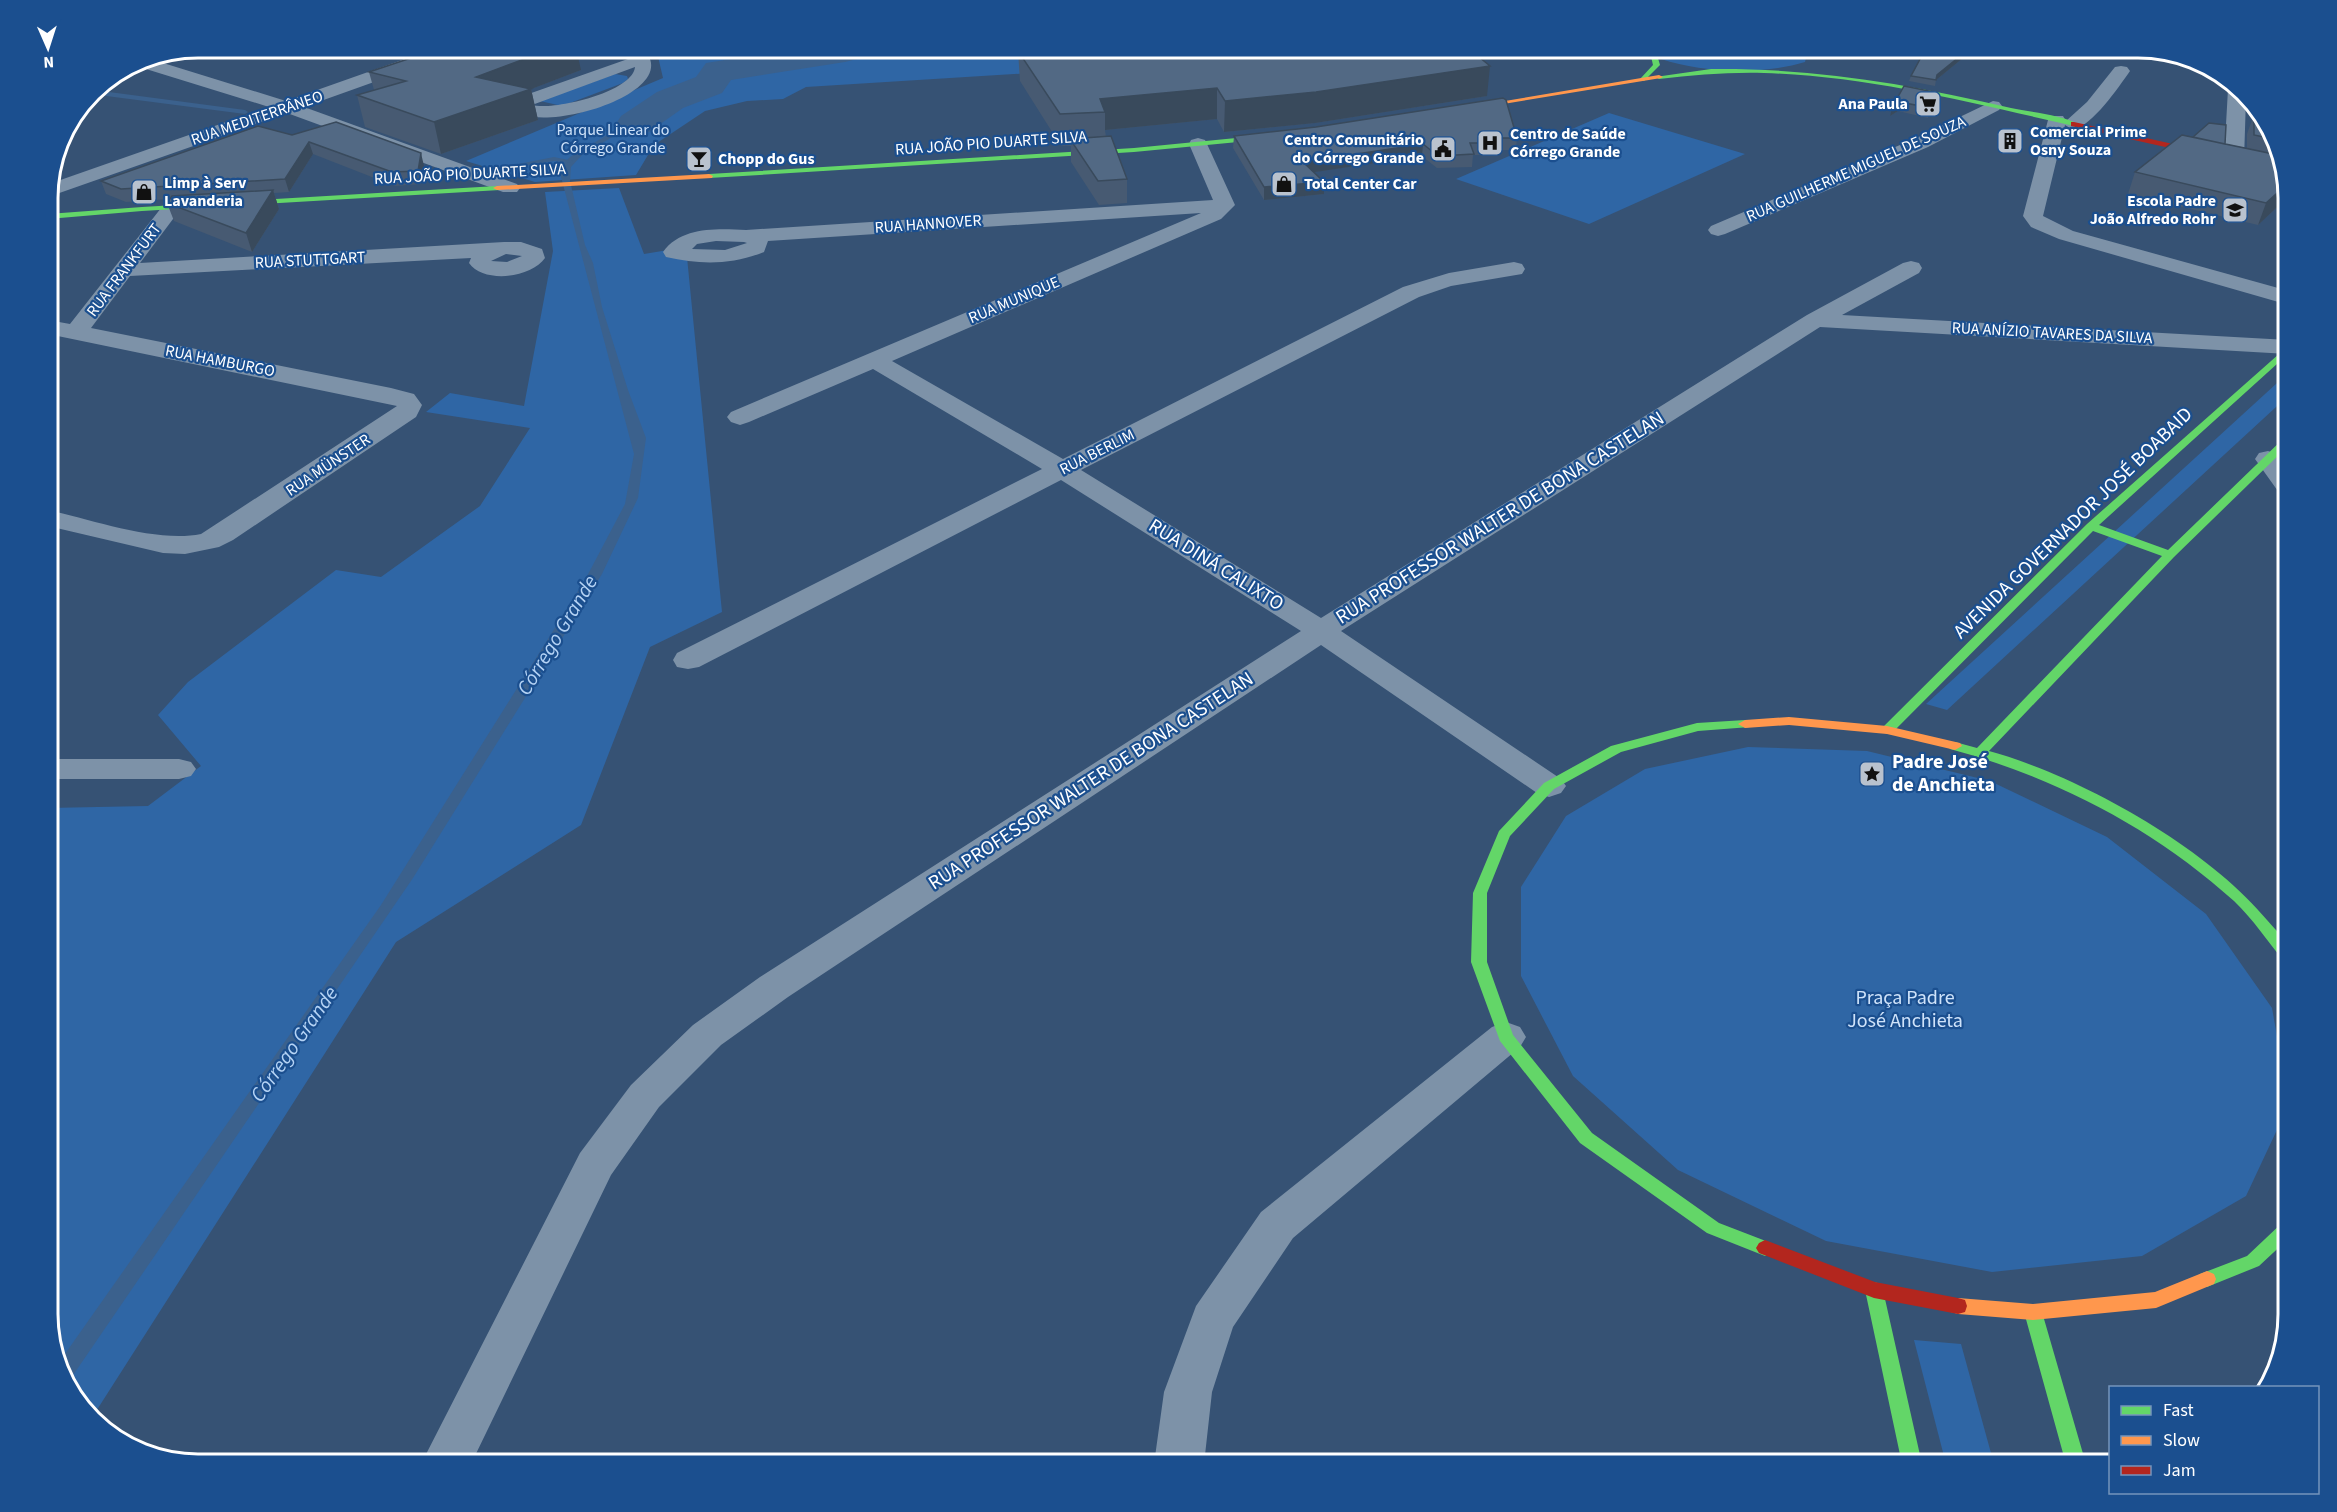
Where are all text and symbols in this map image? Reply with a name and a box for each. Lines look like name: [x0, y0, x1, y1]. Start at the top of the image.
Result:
north arrow: [18, 18, 78, 78]
text: N: [43, 51, 55, 73]
street label: RUA MEDITERRÂNEO: [188, 85, 326, 151]
supermarket icon: Ana Paula: [1913, 89, 1943, 119]
place label: Ana Paula: [1838, 93, 1908, 115]
street label: RUA GUILHERME MIGUEL DE SOUZA: [1743, 110, 1969, 227]
park label: Parque Linear do Córrego Grande: [556, 119, 670, 159]
place label: Comercial Prime Osny Souza: [2030, 121, 2147, 161]
place label: Centro de Saúde Córrego Grande: [1510, 123, 1626, 163]
street label: RUA JOÃO PIO DUARTE SILVA: [894, 125, 1088, 161]
building icon: Comercial Prime Osny Souza: [1995, 126, 2025, 156]
hospital icon: Centro de Saúde Córrego Grande: [1475, 128, 1505, 158]
place label: Centro Comunitário do Córrego Grande: [1284, 129, 1424, 169]
public building icon: Centro Comunitário do Córrego Grande: [1428, 134, 1458, 164]
bar icon: Chopp do Gus: [684, 144, 714, 174]
place label: Chopp do Gus: [718, 148, 815, 170]
street label: RUA JOÃO PIO DUARTE SILVA: [373, 158, 567, 190]
shop icon: Total Center Car: [1269, 169, 1299, 199]
place label: Limp à Serv Lavanderia: [164, 172, 247, 212]
place label: Total Center Car: [1304, 173, 1417, 195]
shop icon: Limp à Serv Lavanderia: [129, 177, 159, 207]
place label: Escola Padre João Alfredo Rohr: [2090, 190, 2217, 230]
school or university icon: Escola Padre João Alfredo Rohr: [2220, 195, 2250, 225]
street label: RUA HANNOVER: [874, 209, 982, 239]
street label: RUA FRANKFURT: [82, 218, 167, 321]
street label: RUA STUTTGART: [254, 246, 366, 274]
street label: RUA MUNIQUE: [965, 271, 1063, 329]
street label: RUA ANÍZIO TAVARES DA SILVA: [1951, 317, 2153, 349]
street label: RUA HAMBURGO: [163, 340, 277, 382]
street label: AVENIDA GOVERNADOR JOSÉ BOABAID: [1947, 401, 2199, 645]
street label: RUA PROFESSOR WALTER DE BONA CASTELAN: [1330, 405, 1670, 631]
street label: RUA BERLIM: [1056, 424, 1138, 480]
street label: RUA MÜNSTER: [281, 429, 375, 501]
street label: RUA DINÁ CALIXTO: [1143, 512, 1289, 618]
water label: Córrego Grande: [509, 569, 605, 701]
street label: RUA PROFESSOR WALTER DE BONA CASTELAN: [923, 665, 1259, 897]
place label: Padre José de Anchieta: [1892, 748, 1995, 799]
place icon: Padre José de Anchieta: [1857, 759, 1887, 789]
water label: Córrego Grande: [243, 980, 345, 1108]
park label: Praça Padre José Anchieta: [1847, 984, 1963, 1035]
legend: [2109, 1386, 2319, 1494]
text: Fast: [2163, 1398, 2194, 1423]
text: Slow: [2163, 1428, 2200, 1453]
text: Jam: [2163, 1458, 2196, 1483]

